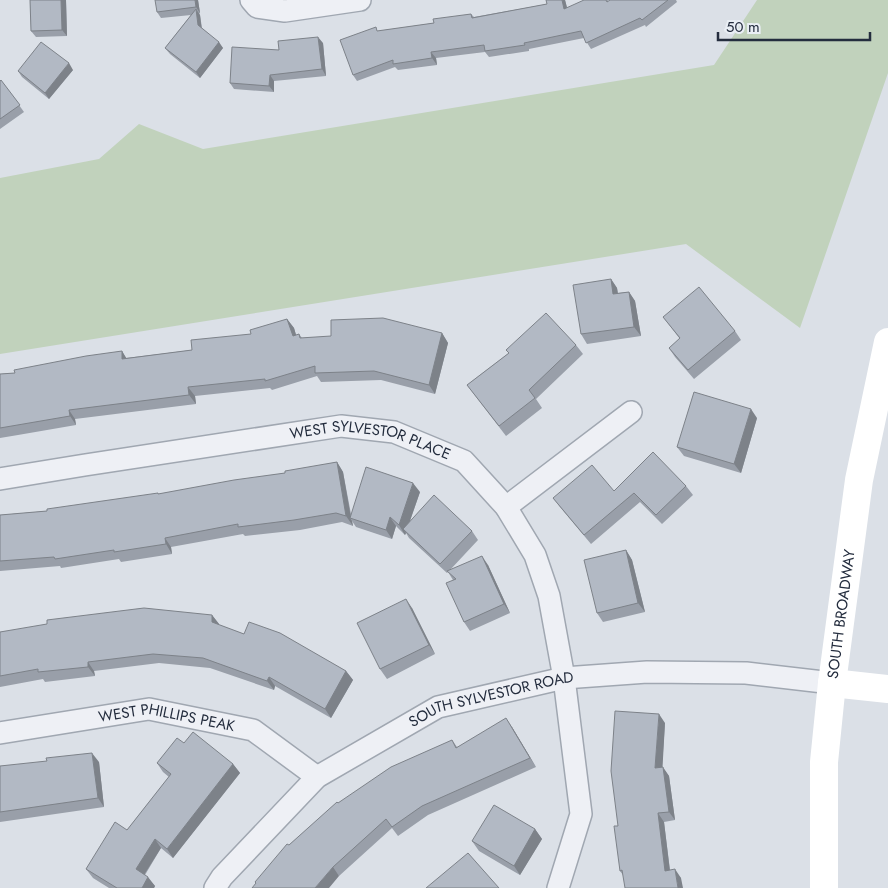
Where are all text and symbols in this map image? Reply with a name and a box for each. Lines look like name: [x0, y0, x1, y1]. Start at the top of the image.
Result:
scale bar: [718, 10, 870, 42]
text: 50 m: [726, 16, 760, 38]
street label: WEST SYLVESTOR PLACE: [288, 415, 454, 465]
street label: SOUTH BROADWAY: [822, 547, 861, 680]
street label: SOUTH SYLVESTOR ROAD: [405, 666, 574, 733]
street label: WEST PHILLIPS PEAK: [97, 698, 237, 737]

